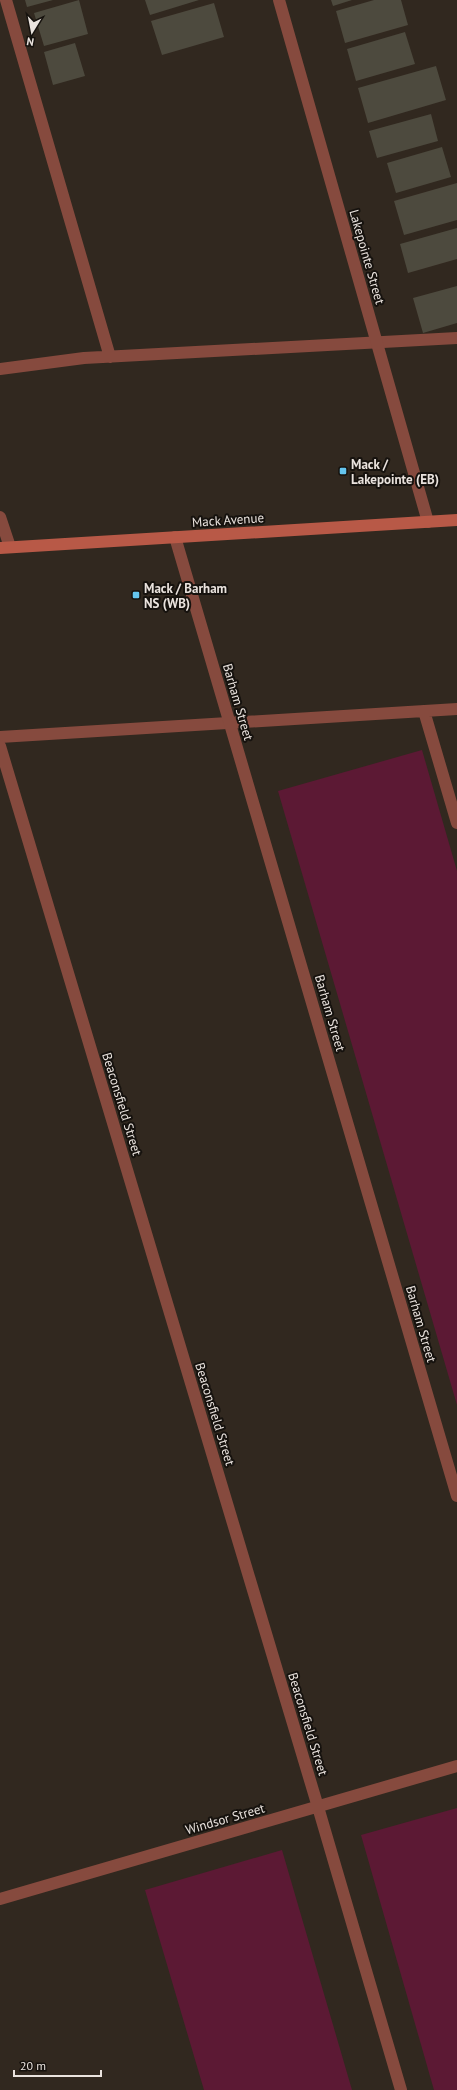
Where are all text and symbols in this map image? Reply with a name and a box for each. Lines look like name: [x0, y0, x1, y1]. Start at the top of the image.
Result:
north arrow: [12, 12, 52, 52]
text: N: [25, 34, 35, 49]
street label: Lakepointe Street: [345, 208, 389, 307]
place label: Mack / Lakepointe (EB): [351, 456, 439, 488]
marker: Mack / Lakepointe (EB): [338, 466, 348, 476]
street label: Mack Avenue: [191, 509, 265, 531]
place label: Mack / Barham NS (WB): [144, 580, 227, 612]
marker: Mack / Barham NS (WB): [131, 590, 141, 600]
street label: Barham Street: [219, 662, 257, 743]
street label: Barham Street: [311, 973, 349, 1054]
street label: Beaconsfield Street: [98, 1050, 146, 1158]
street label: Barham Street: [402, 1284, 440, 1365]
street label: Beaconsfield Street: [191, 1360, 239, 1468]
street label: Beaconsfield Street: [284, 1670, 332, 1778]
street label: Windsor Street: [183, 1799, 267, 1838]
scale bar: [14, 2052, 101, 2078]
text: 20 m: [20, 2058, 46, 2073]

